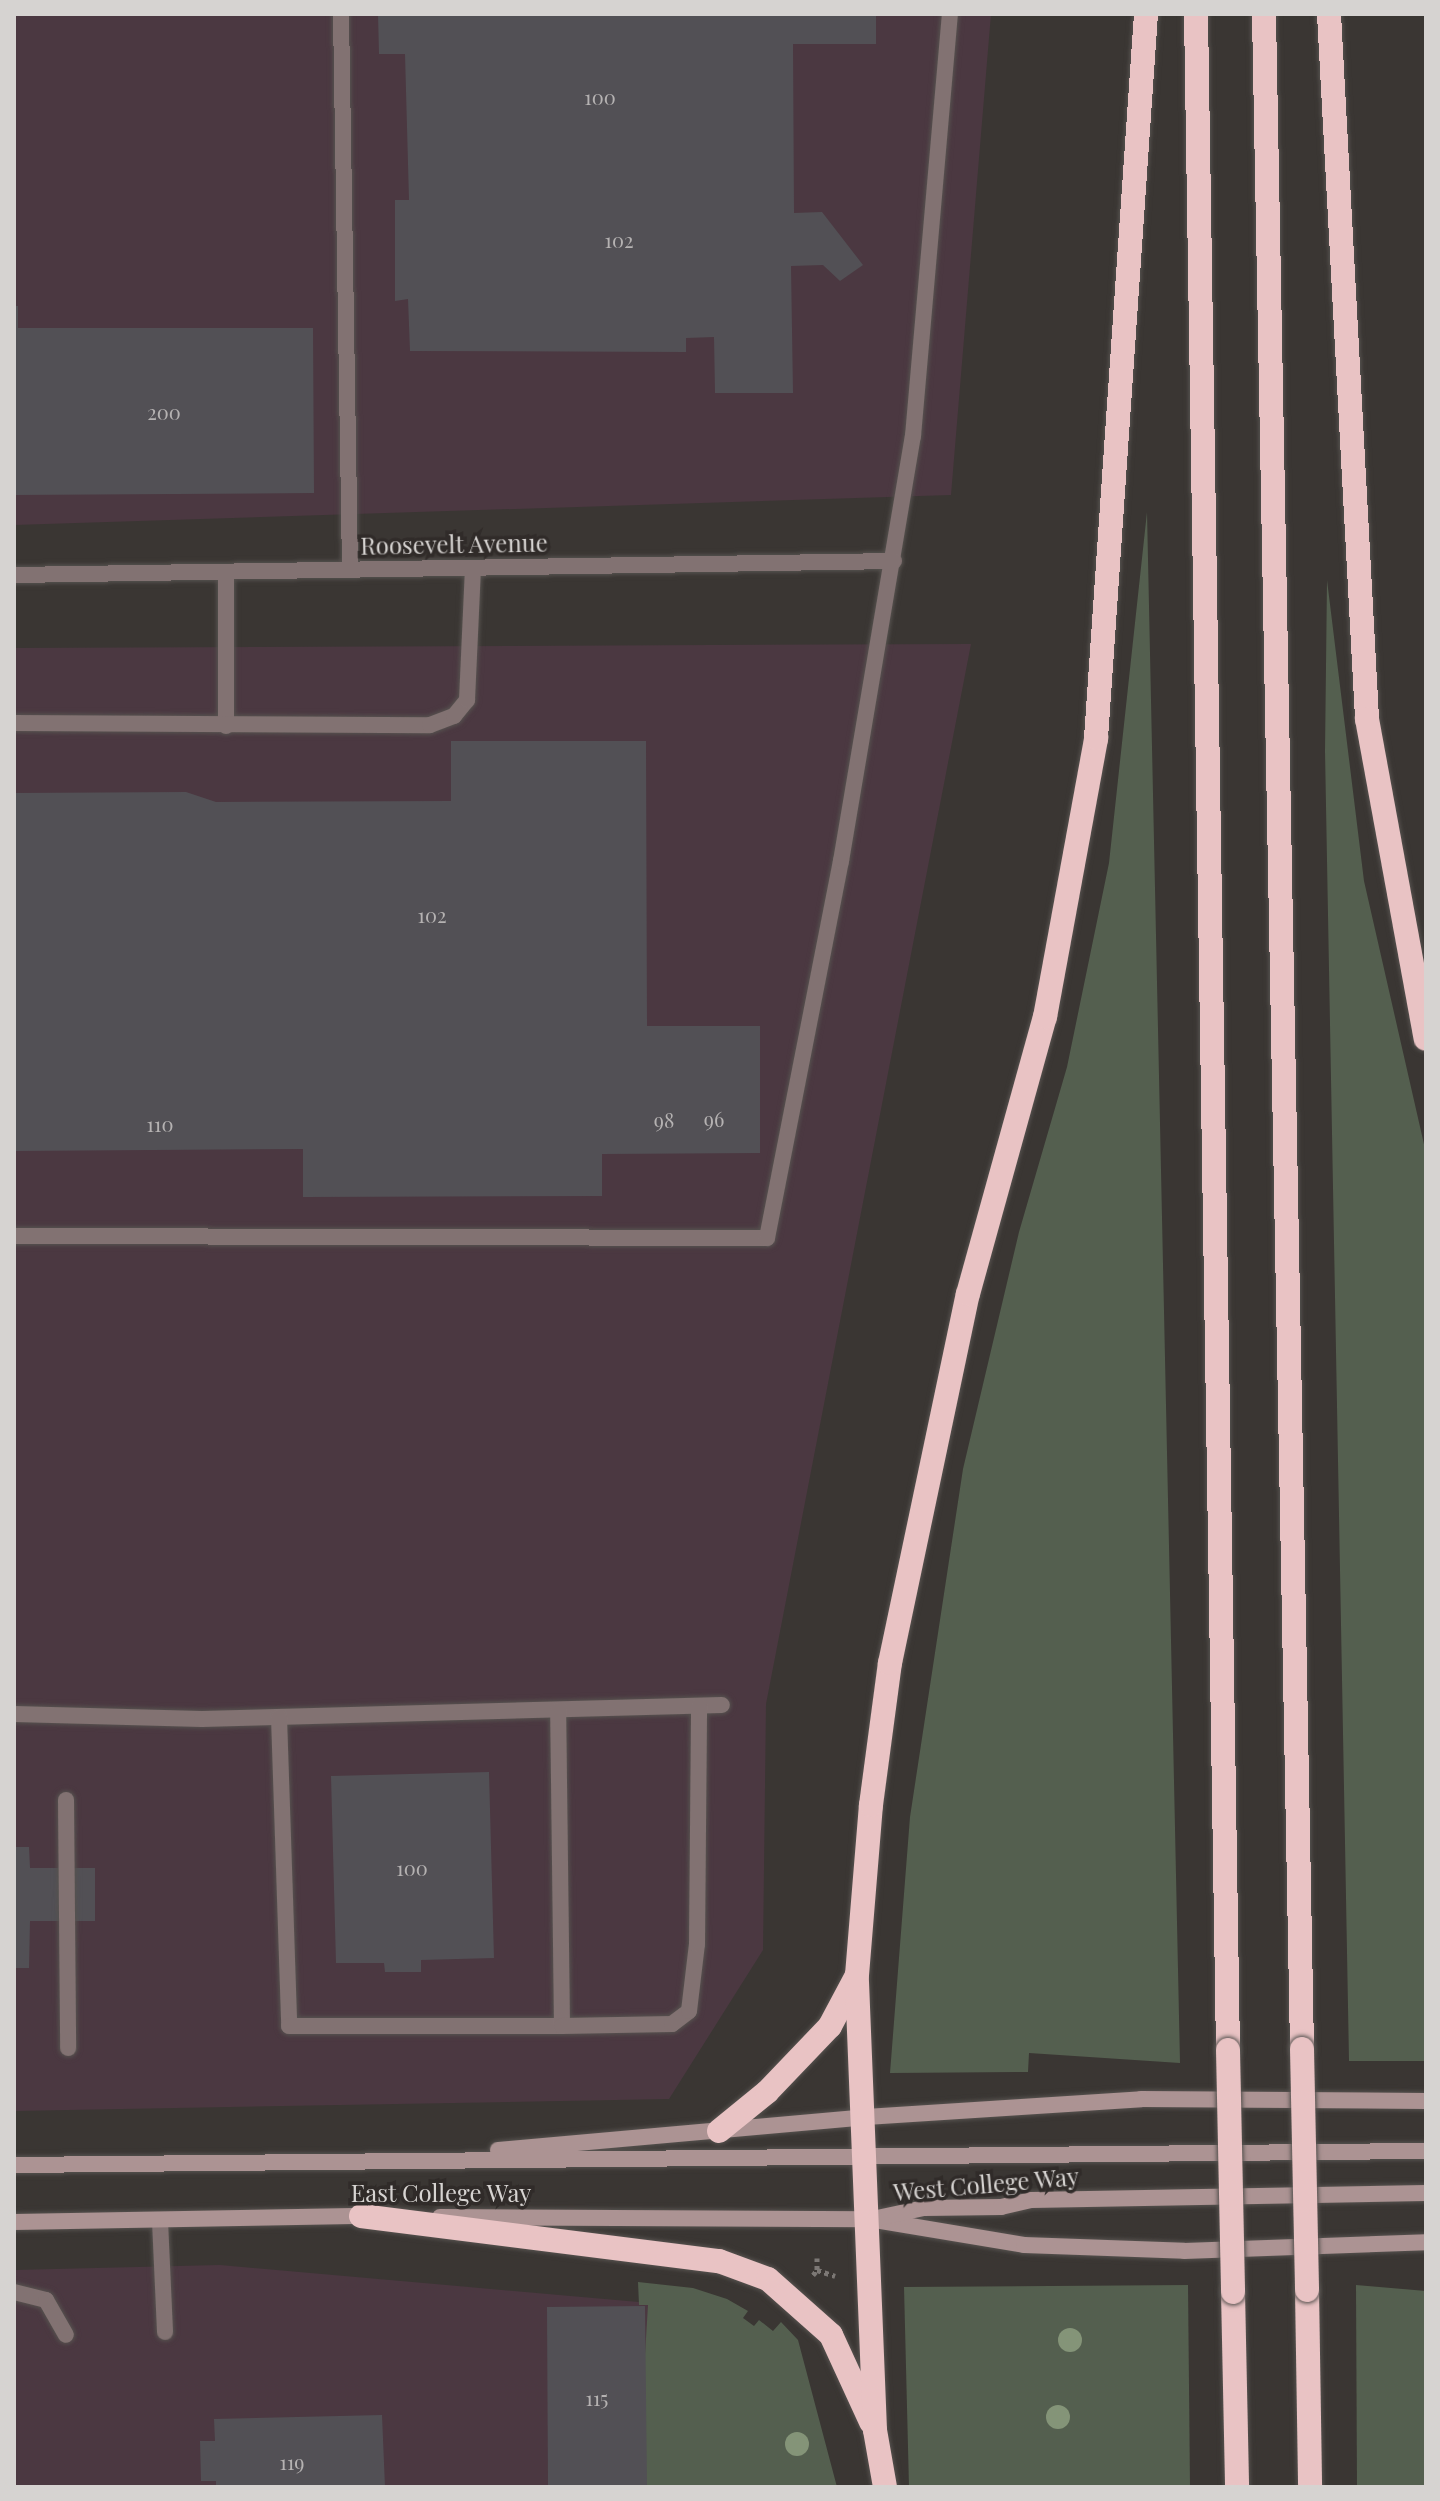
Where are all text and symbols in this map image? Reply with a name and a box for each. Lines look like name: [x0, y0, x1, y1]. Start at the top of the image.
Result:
house number: 100: [584, 84, 616, 108]
house number: 102: [605, 227, 633, 251]
house number: 200: [147, 399, 181, 423]
street label: Roosevelt Avenue: [359, 528, 549, 560]
house number: 102: [418, 902, 446, 926]
house number: 96: [704, 1106, 724, 1130]
house number: 98: [654, 1107, 674, 1131]
house number: 110: [147, 1111, 173, 1135]
house number: 100: [396, 1855, 428, 1879]
street label: West College Way: [891, 2161, 1081, 2207]
street label: East College Way: [350, 2179, 532, 2207]
house number: 115: [586, 2385, 608, 2409]
house number: 119: [280, 2449, 304, 2473]

